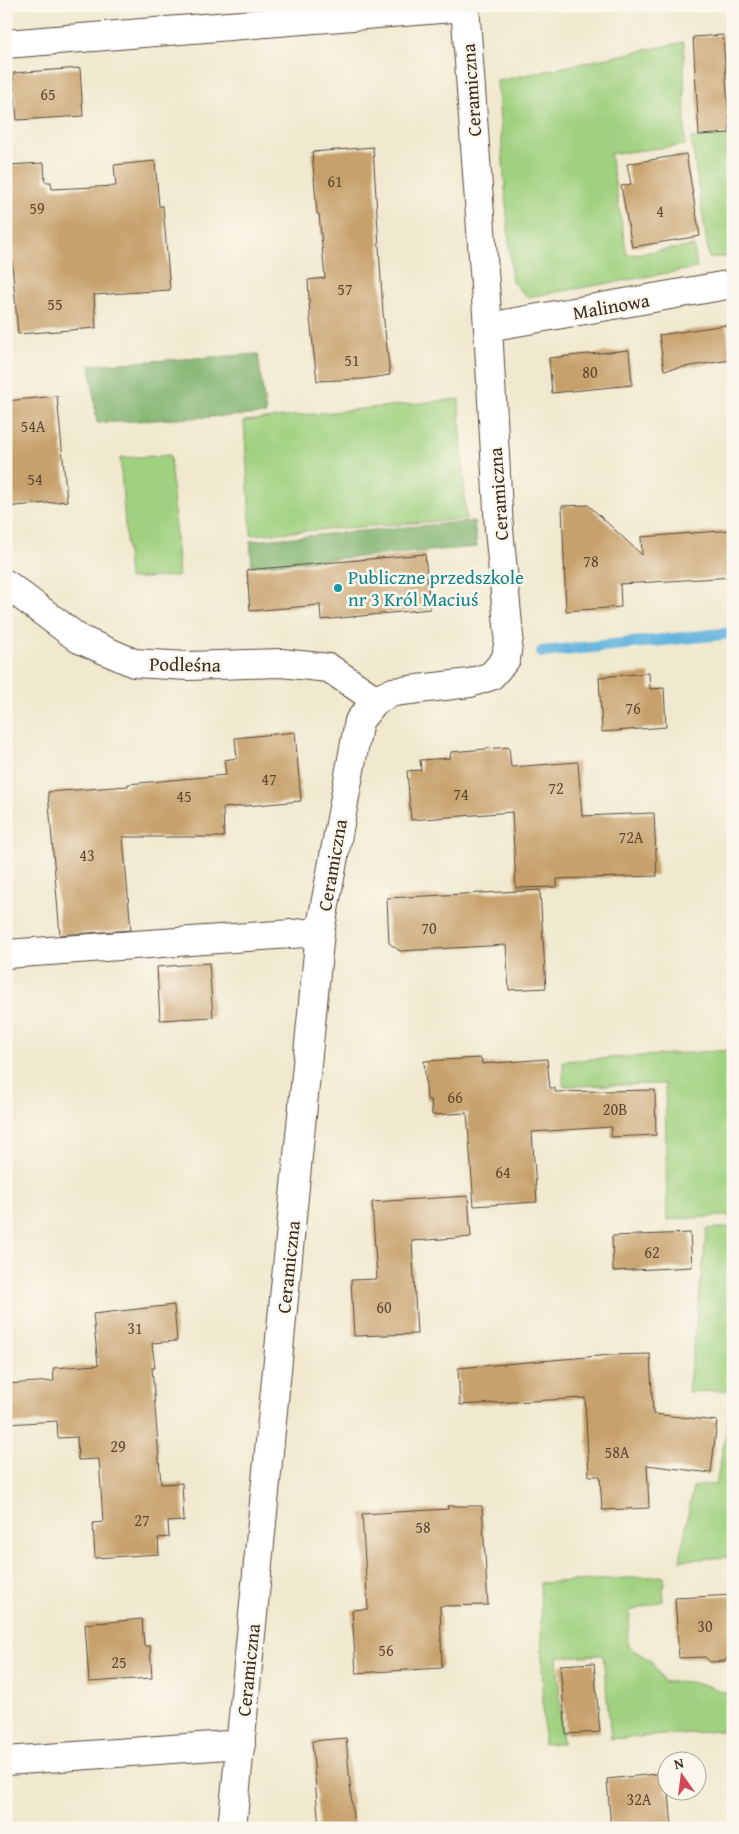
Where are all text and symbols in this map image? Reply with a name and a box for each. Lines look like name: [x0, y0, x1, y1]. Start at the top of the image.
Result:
street label: Ceramiczna: [454, 43, 488, 137]
house number: 65: [40, 82, 56, 106]
house number: 61: [327, 169, 343, 193]
house number: 59: [29, 196, 45, 220]
house number: 4: [656, 199, 664, 223]
house number: 57: [337, 277, 353, 301]
street label: Malinowa: [570, 285, 652, 327]
house number: 55: [47, 292, 63, 316]
house number: 51: [344, 348, 360, 372]
house number: 80: [582, 360, 598, 384]
house number: 54A: [20, 414, 46, 438]
street label: Ceramiczna: [481, 447, 515, 541]
house number: 54: [27, 467, 43, 491]
house number: 78: [583, 549, 599, 573]
place label: Publiczne przedszkole nr 3 Król Maciuś: [348, 563, 524, 613]
marker: Publiczne przedszkole nr 3 Król Maciuś: [332, 582, 344, 594]
street label: Podleśna: [149, 649, 221, 679]
house number: 76: [625, 696, 641, 720]
house number: 47: [261, 767, 277, 791]
house number: 72: [548, 776, 564, 800]
house number: 74: [453, 782, 469, 806]
house number: 45: [176, 784, 192, 808]
street label: Ceramiczna: [310, 817, 354, 913]
house number: 72A: [618, 825, 644, 849]
house number: 43: [79, 843, 95, 867]
house number: 70: [421, 916, 437, 940]
house number: 66: [447, 1085, 463, 1109]
house number: 20B: [603, 1097, 627, 1121]
house number: 64: [495, 1160, 511, 1184]
street label: Ceramiczna: [269, 1219, 307, 1315]
house number: 62: [644, 1240, 660, 1264]
house number: 60: [376, 1295, 392, 1319]
house number: 31: [127, 1316, 143, 1340]
house number: 29: [110, 1434, 126, 1458]
house number: 58A: [604, 1440, 630, 1464]
house number: 27: [134, 1508, 150, 1532]
house number: 58: [415, 1515, 431, 1539]
house number: 30: [697, 1614, 713, 1638]
street label: Ceramiczna: [229, 1622, 267, 1718]
house number: 56: [378, 1638, 394, 1662]
house number: 25: [111, 1650, 127, 1674]
north arrow: [656, 1752, 706, 1802]
text: N: [672, 1752, 686, 1774]
house number: 32A: [626, 1787, 652, 1811]

